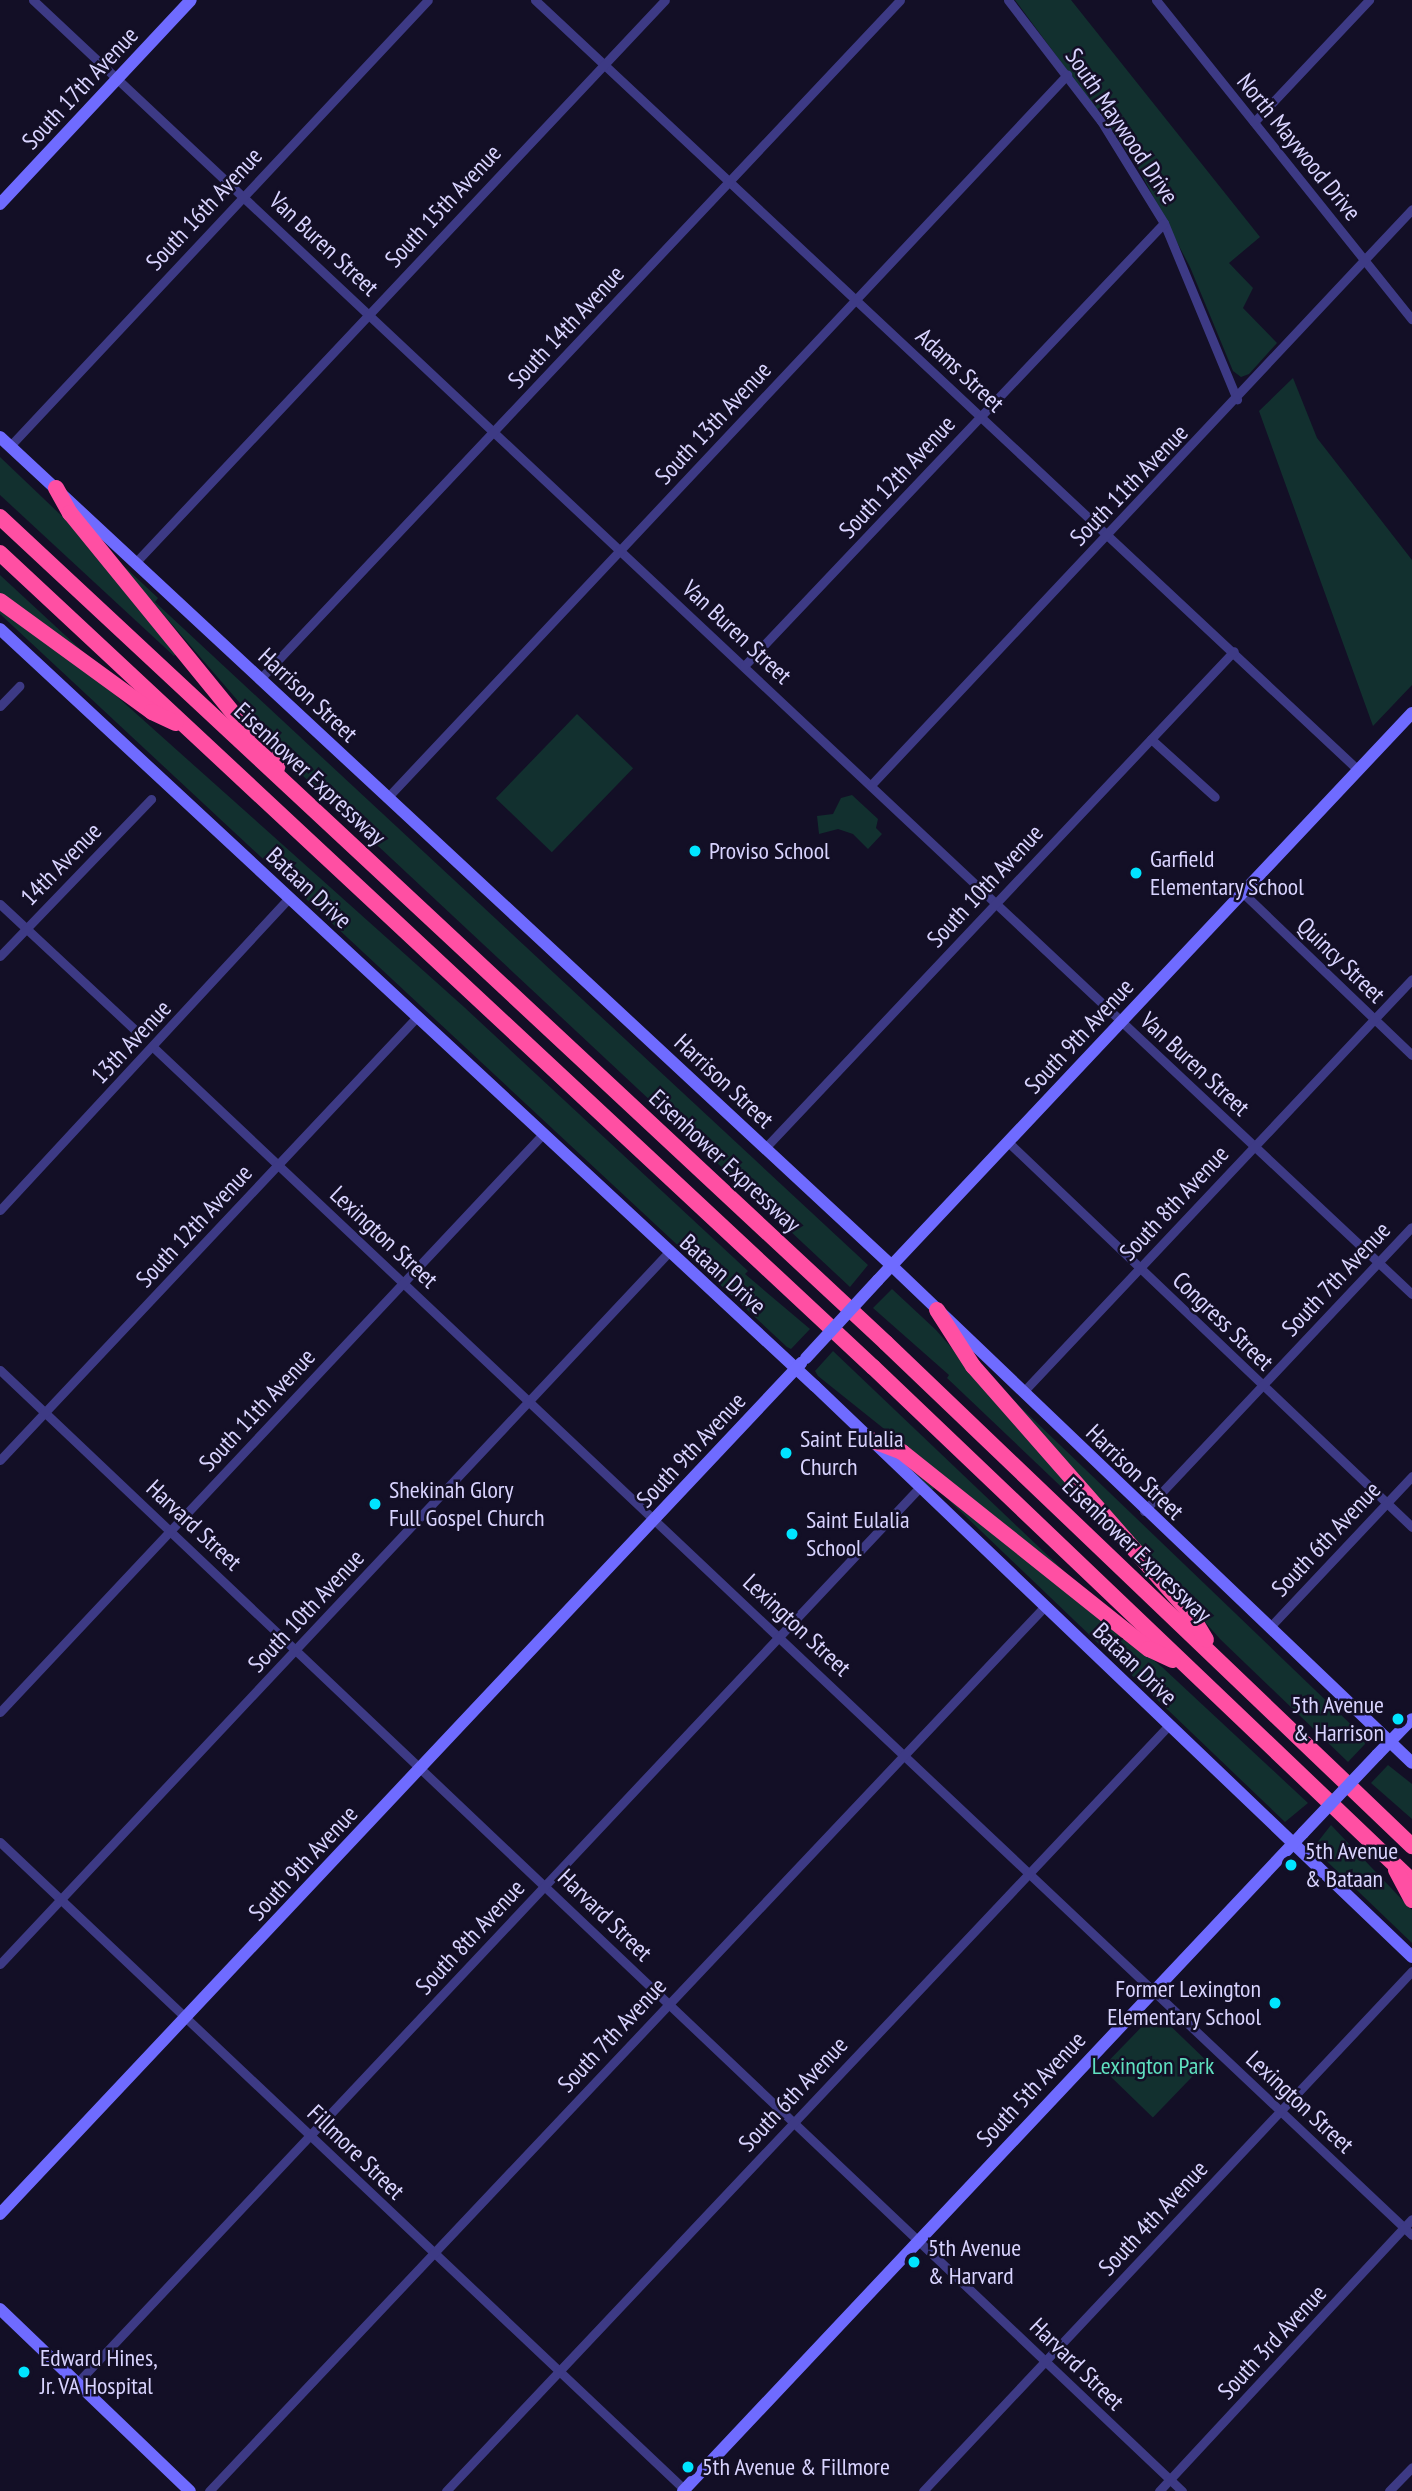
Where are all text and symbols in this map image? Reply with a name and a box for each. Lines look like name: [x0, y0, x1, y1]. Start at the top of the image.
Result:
street label: South 17th Avenue: [16, 21, 144, 155]
street label: South Maywood Drive: [1059, 43, 1185, 209]
street label: North Maywood Drive: [1231, 68, 1367, 226]
street label: South 15th Avenue: [379, 138, 507, 274]
street label: South 16th Avenue: [140, 141, 268, 277]
street label: Van Buren Street: [263, 186, 385, 302]
street label: South 14th Avenue: [502, 259, 630, 395]
street label: Adams Street: [910, 322, 1010, 418]
street label: South 13th Avenue: [649, 355, 777, 491]
street label: South 12th Avenue: [833, 409, 961, 545]
street label: South 11th Avenue: [1064, 418, 1194, 552]
street label: Van Buren Street: [676, 574, 798, 690]
street label: Harrison Street: [253, 642, 363, 748]
street label: Eisenhower Expressway: [228, 696, 392, 852]
street label: 14th Avenue: [14, 816, 108, 912]
street label: South 10th Avenue: [921, 818, 1049, 954]
place label: Proviso School: [709, 837, 830, 865]
street label: Bataan Drive: [260, 841, 358, 935]
marker: Proviso School: [687, 843, 703, 859]
place label: Garfield Elementary School: [1150, 845, 1304, 901]
marker: Garfield Elementary School: [1128, 865, 1144, 881]
street label: Quincy Street: [1291, 911, 1391, 1009]
street label: South 9th Avenue: [1018, 972, 1140, 1100]
street label: 13th Avenue: [85, 994, 177, 1090]
street label: Van Buren Street: [1134, 1006, 1256, 1122]
street label: Harrison Street: [669, 1028, 779, 1134]
street label: Eisenhower Expressway: [643, 1083, 807, 1239]
street label: South 8th Avenue: [1113, 1139, 1235, 1267]
street label: South 12th Avenue: [130, 1158, 258, 1294]
street label: Lexington Street: [324, 1180, 444, 1294]
street label: South 7th Avenue: [1275, 1215, 1397, 1343]
street label: Bataan Drive: [674, 1228, 772, 1320]
street label: Congress Street: [1167, 1266, 1279, 1376]
street label: South 11th Avenue: [193, 1342, 321, 1478]
street label: South 9th Avenue: [630, 1386, 752, 1514]
street label: Harrison Street: [1080, 1418, 1190, 1526]
place label: Saint Eulalia Church: [800, 1425, 904, 1481]
marker: Saint Eulalia Church: [778, 1445, 794, 1461]
street label: Eisenhower Expressway: [1056, 1471, 1218, 1629]
street label: Harvard Street: [140, 1474, 248, 1576]
street label: South 6th Avenue: [1265, 1475, 1387, 1603]
place label: Shekinah Glory Full Gospel Church: [389, 1476, 545, 1532]
marker: Shekinah Glory Full Gospel Church: [367, 1496, 383, 1512]
place label: Saint Eulalia School: [806, 1506, 910, 1562]
marker: Saint Eulalia School: [784, 1526, 800, 1542]
street label: South 10th Avenue: [242, 1543, 370, 1679]
street label: Lexington Street: [737, 1568, 857, 1682]
street label: Bataan Drive: [1087, 1617, 1183, 1711]
place label: 5th Avenue & Harrison: [1290, 1691, 1384, 1747]
marker: 5th Avenue & Harrison: [1390, 1711, 1406, 1727]
street label: South 9th Avenue: [242, 1799, 364, 1927]
place label: 5th Avenue & Bataan: [1305, 1837, 1399, 1893]
marker: 5th Avenue & Bataan: [1283, 1857, 1299, 1873]
street label: Harvard Street: [552, 1863, 658, 1967]
street label: South 8th Avenue: [409, 1873, 531, 2001]
street label: South 7th Avenue: [551, 1971, 673, 2099]
place label: Former Lexington Elementary School: [1107, 1975, 1261, 2031]
marker: Former Lexington Elementary School: [1267, 1995, 1283, 2011]
street label: South 5th Avenue: [970, 2025, 1092, 2153]
street label: South 6th Avenue: [732, 2030, 854, 2158]
street label: Lexington Street: [1240, 2045, 1360, 2159]
park label: Lexington Park: [1092, 2052, 1214, 2080]
street label: Fillmore Street: [302, 2099, 410, 2205]
street label: South 4th Avenue: [1092, 2154, 1214, 2282]
place label: 5th Avenue & Harvard: [928, 2234, 1022, 2290]
marker: 5th Avenue & Harvard: [906, 2254, 922, 2270]
street label: South 3rd Avenue: [1211, 2278, 1333, 2406]
street label: Harvard Street: [1024, 2312, 1130, 2416]
place label: Edward Hines, Jr. VA Hospital: [40, 2344, 158, 2400]
marker: Edward Hines, Jr. VA Hospital: [14, 2362, 34, 2382]
place label: 5th Avenue & Fillmore: [702, 2453, 890, 2481]
marker: 5th Avenue & Fillmore: [680, 2459, 696, 2475]

